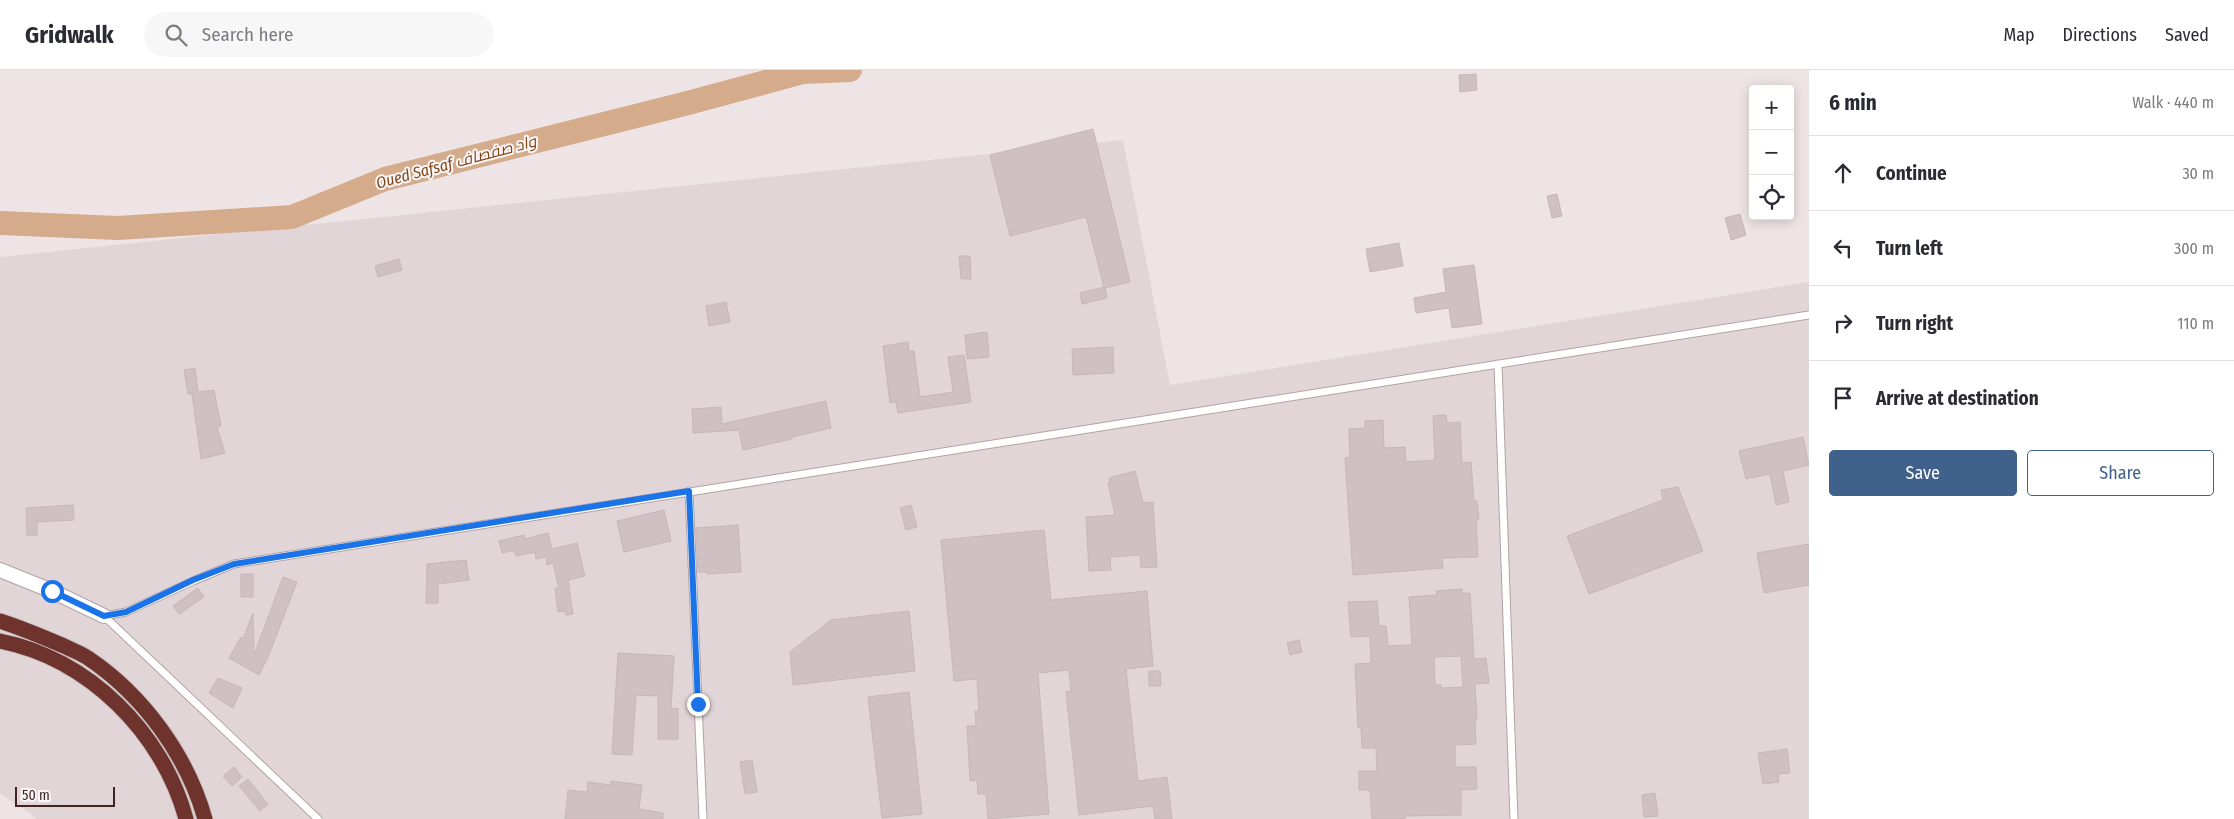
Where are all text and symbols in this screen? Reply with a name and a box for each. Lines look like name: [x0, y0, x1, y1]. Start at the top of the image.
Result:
search box: [144, 12, 494, 57]
text: Gridwalk: [25, 21, 114, 49]
icon: search: [162, 21, 190, 49]
text: Search here: [202, 23, 293, 46]
text: Map: [2003, 24, 2035, 46]
text: Directions: [2063, 24, 2137, 46]
text: Saved: [2165, 24, 2209, 46]
map controls: [1749, 85, 1794, 220]
button: +: [1749, 85, 1794, 130]
text: 6 min: [1829, 90, 1877, 116]
text: Walk · 440 m: [2132, 93, 2214, 112]
button: −: [1749, 130, 1794, 175]
water label: Oued Safsaf واد صفصاف: [374, 131, 539, 193]
icon: ahead: [1829, 159, 1857, 187]
text: Continue: [1876, 162, 1947, 185]
text: 30 m: [2182, 164, 2214, 183]
button: locate: [1749, 175, 1794, 220]
icon: left: [1829, 234, 1857, 262]
text: Turn left: [1876, 237, 1943, 260]
text: 300 m: [2174, 239, 2214, 258]
icon: right: [1829, 309, 1857, 337]
text: Turn right: [1876, 312, 1953, 335]
text: 110 m: [2177, 314, 2214, 333]
icon: arrive: [1829, 384, 1857, 412]
text: Arrive at destination: [1876, 387, 2039, 410]
button: Save: [1829, 450, 2017, 496]
button: Share: [2027, 450, 2214, 496]
route start: [41, 580, 64, 603]
route end: [687, 693, 710, 716]
scale bar: [15, 784, 115, 807]
text: 50 m: [22, 787, 50, 804]

